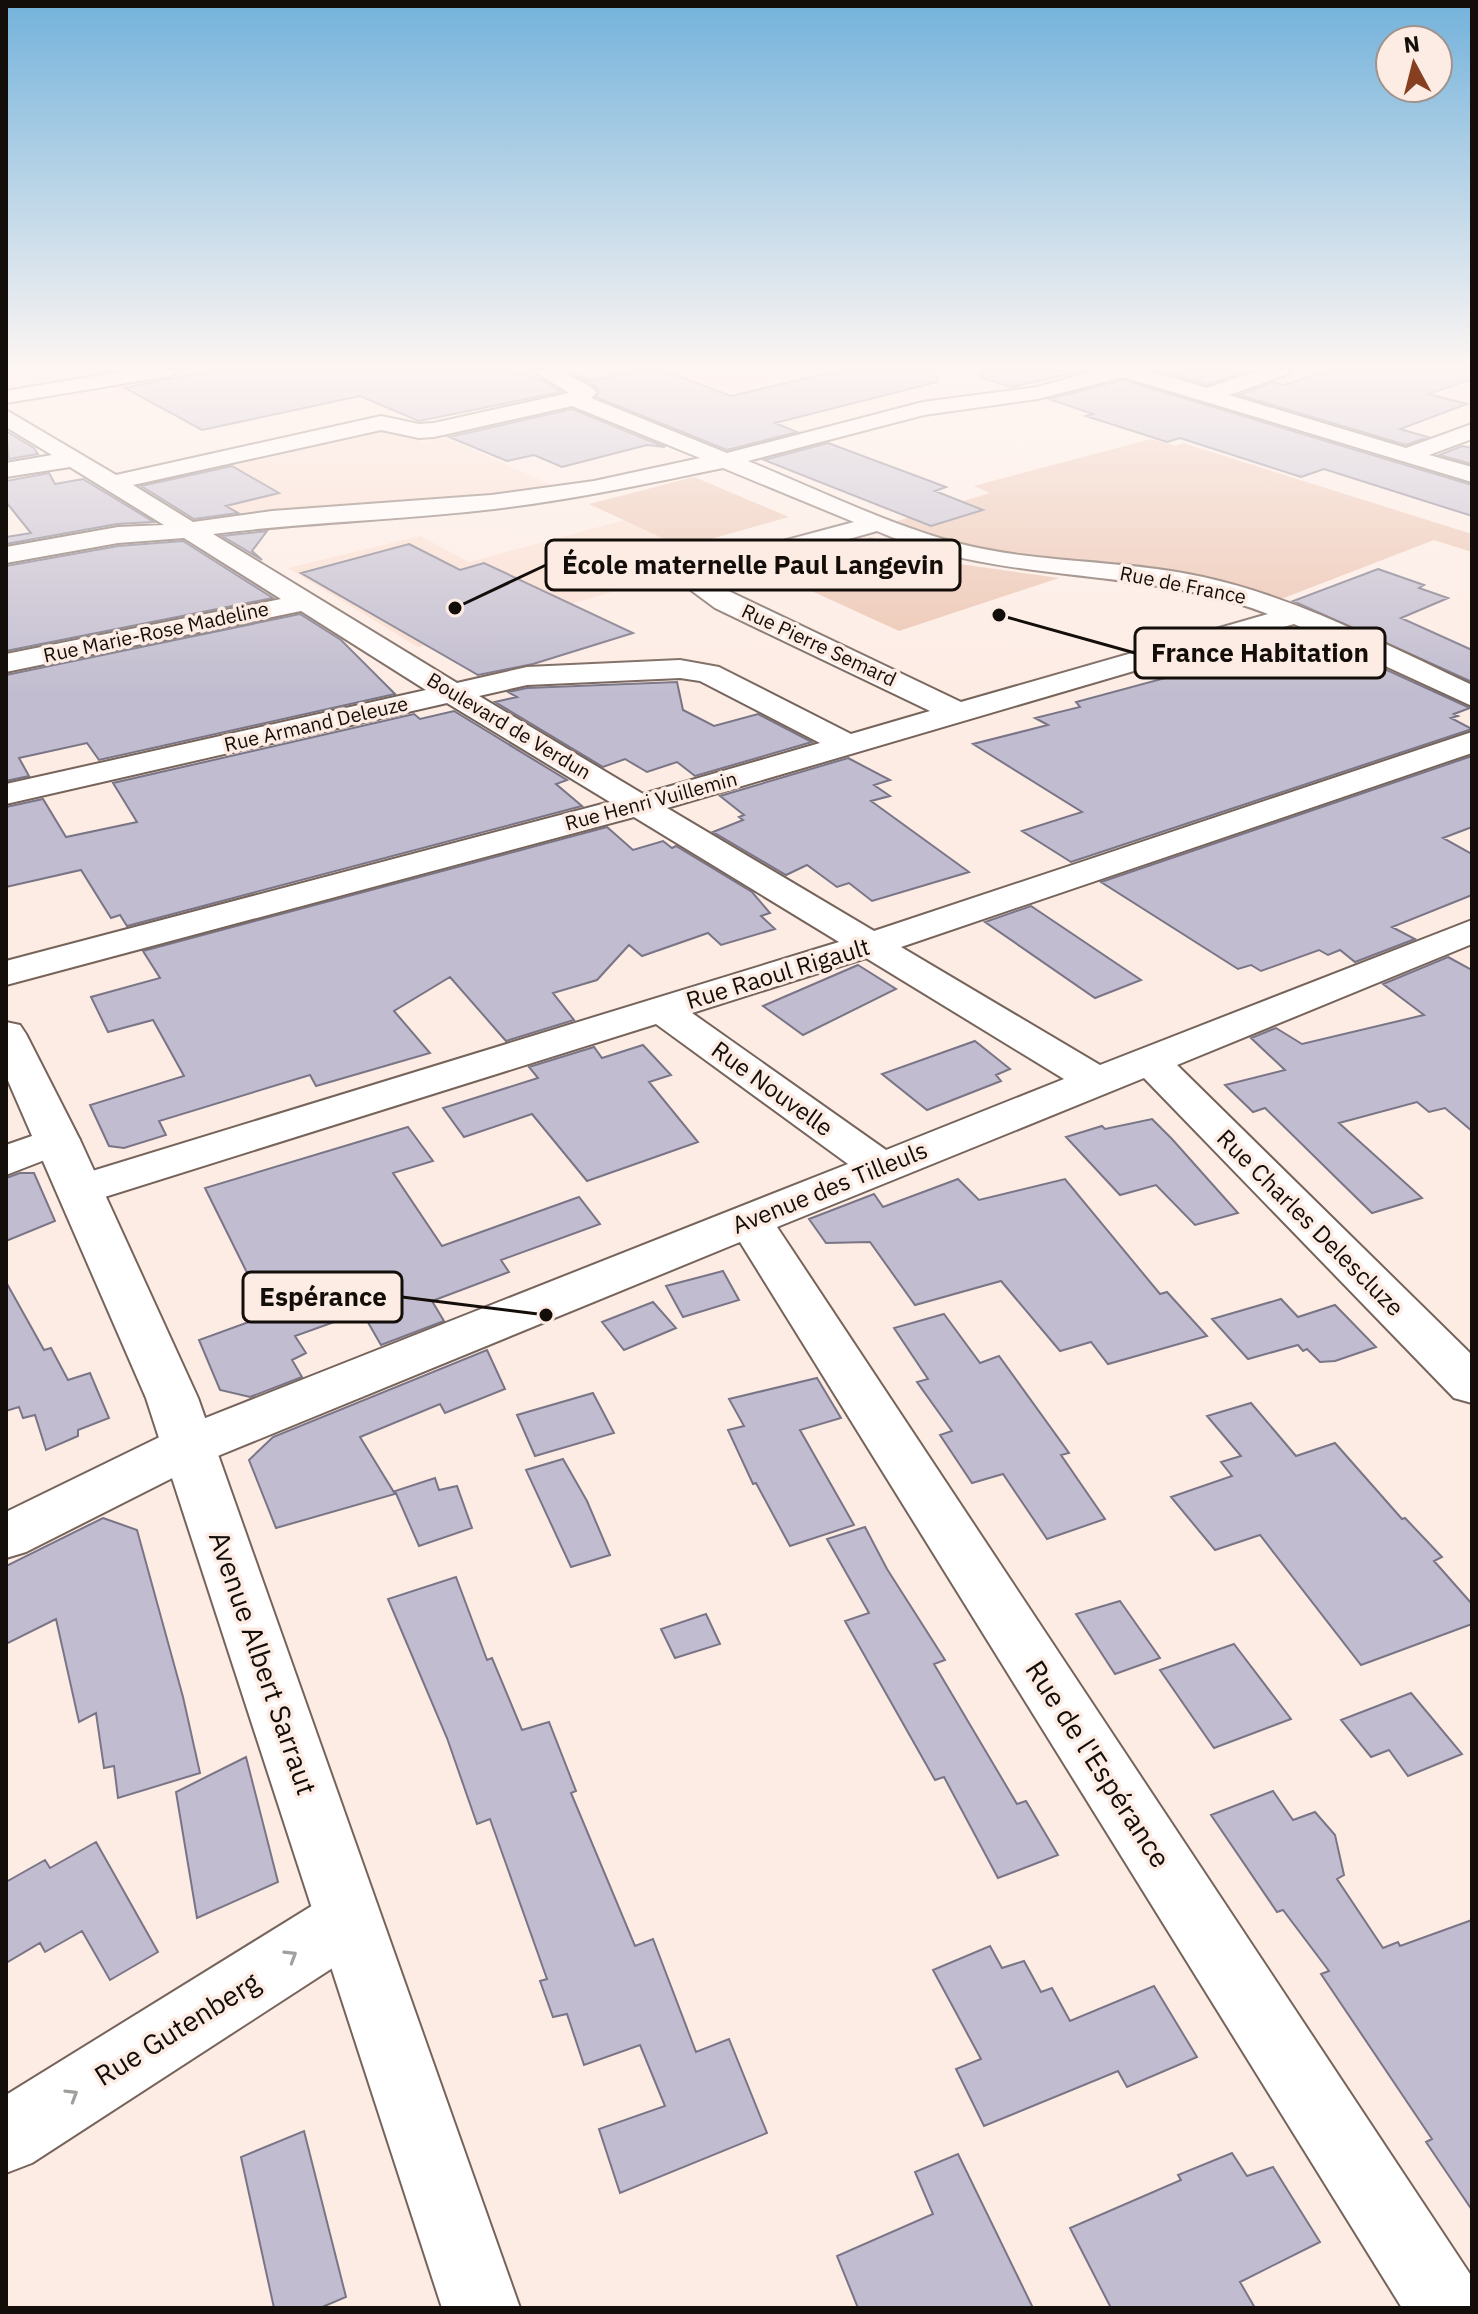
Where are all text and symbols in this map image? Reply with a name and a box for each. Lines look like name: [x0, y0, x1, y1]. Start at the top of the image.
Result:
north arrow: [1374, 24, 1454, 104]
text: N: [1402, 28, 1421, 59]
callout: École maternelle Paul Langevin: [546, 540, 960, 590]
text: École maternelle Paul Langevin: [562, 547, 944, 581]
street label: Rue de France: [1118, 559, 1249, 610]
street label: Rue Marie-Rose Madeline: [41, 594, 271, 669]
street label: Rue Pierre Semard: [737, 597, 901, 692]
callout: France Habitation: [1135, 628, 1385, 678]
text: France Habitation: [1151, 635, 1369, 669]
street label: Boulevard de Verdun: [422, 666, 596, 785]
street label: Rue Armand Deleuze: [221, 689, 411, 758]
street label: Rue Henri Vuillemin: [562, 765, 740, 836]
street label: Rue Raoul Rigault: [682, 930, 873, 1016]
street label: Rue Nouvelle: [705, 1033, 840, 1143]
street label: Rue Charles Delescluze: [1210, 1122, 1411, 1323]
street label: Avenue des Tilleuls: [727, 1133, 932, 1241]
callout: Espérance: [243, 1272, 402, 1322]
text: Espérance: [259, 1279, 387, 1313]
street label: Avenue Albert Sarraut: [201, 1526, 326, 1800]
street label: Rue de l'Espérance: [1017, 1653, 1179, 1875]
one-way arrow: [282, 1950, 297, 1965]
street label: Rue Gutenberg: [87, 1963, 267, 2094]
one-way arrow: [63, 2090, 78, 2105]

